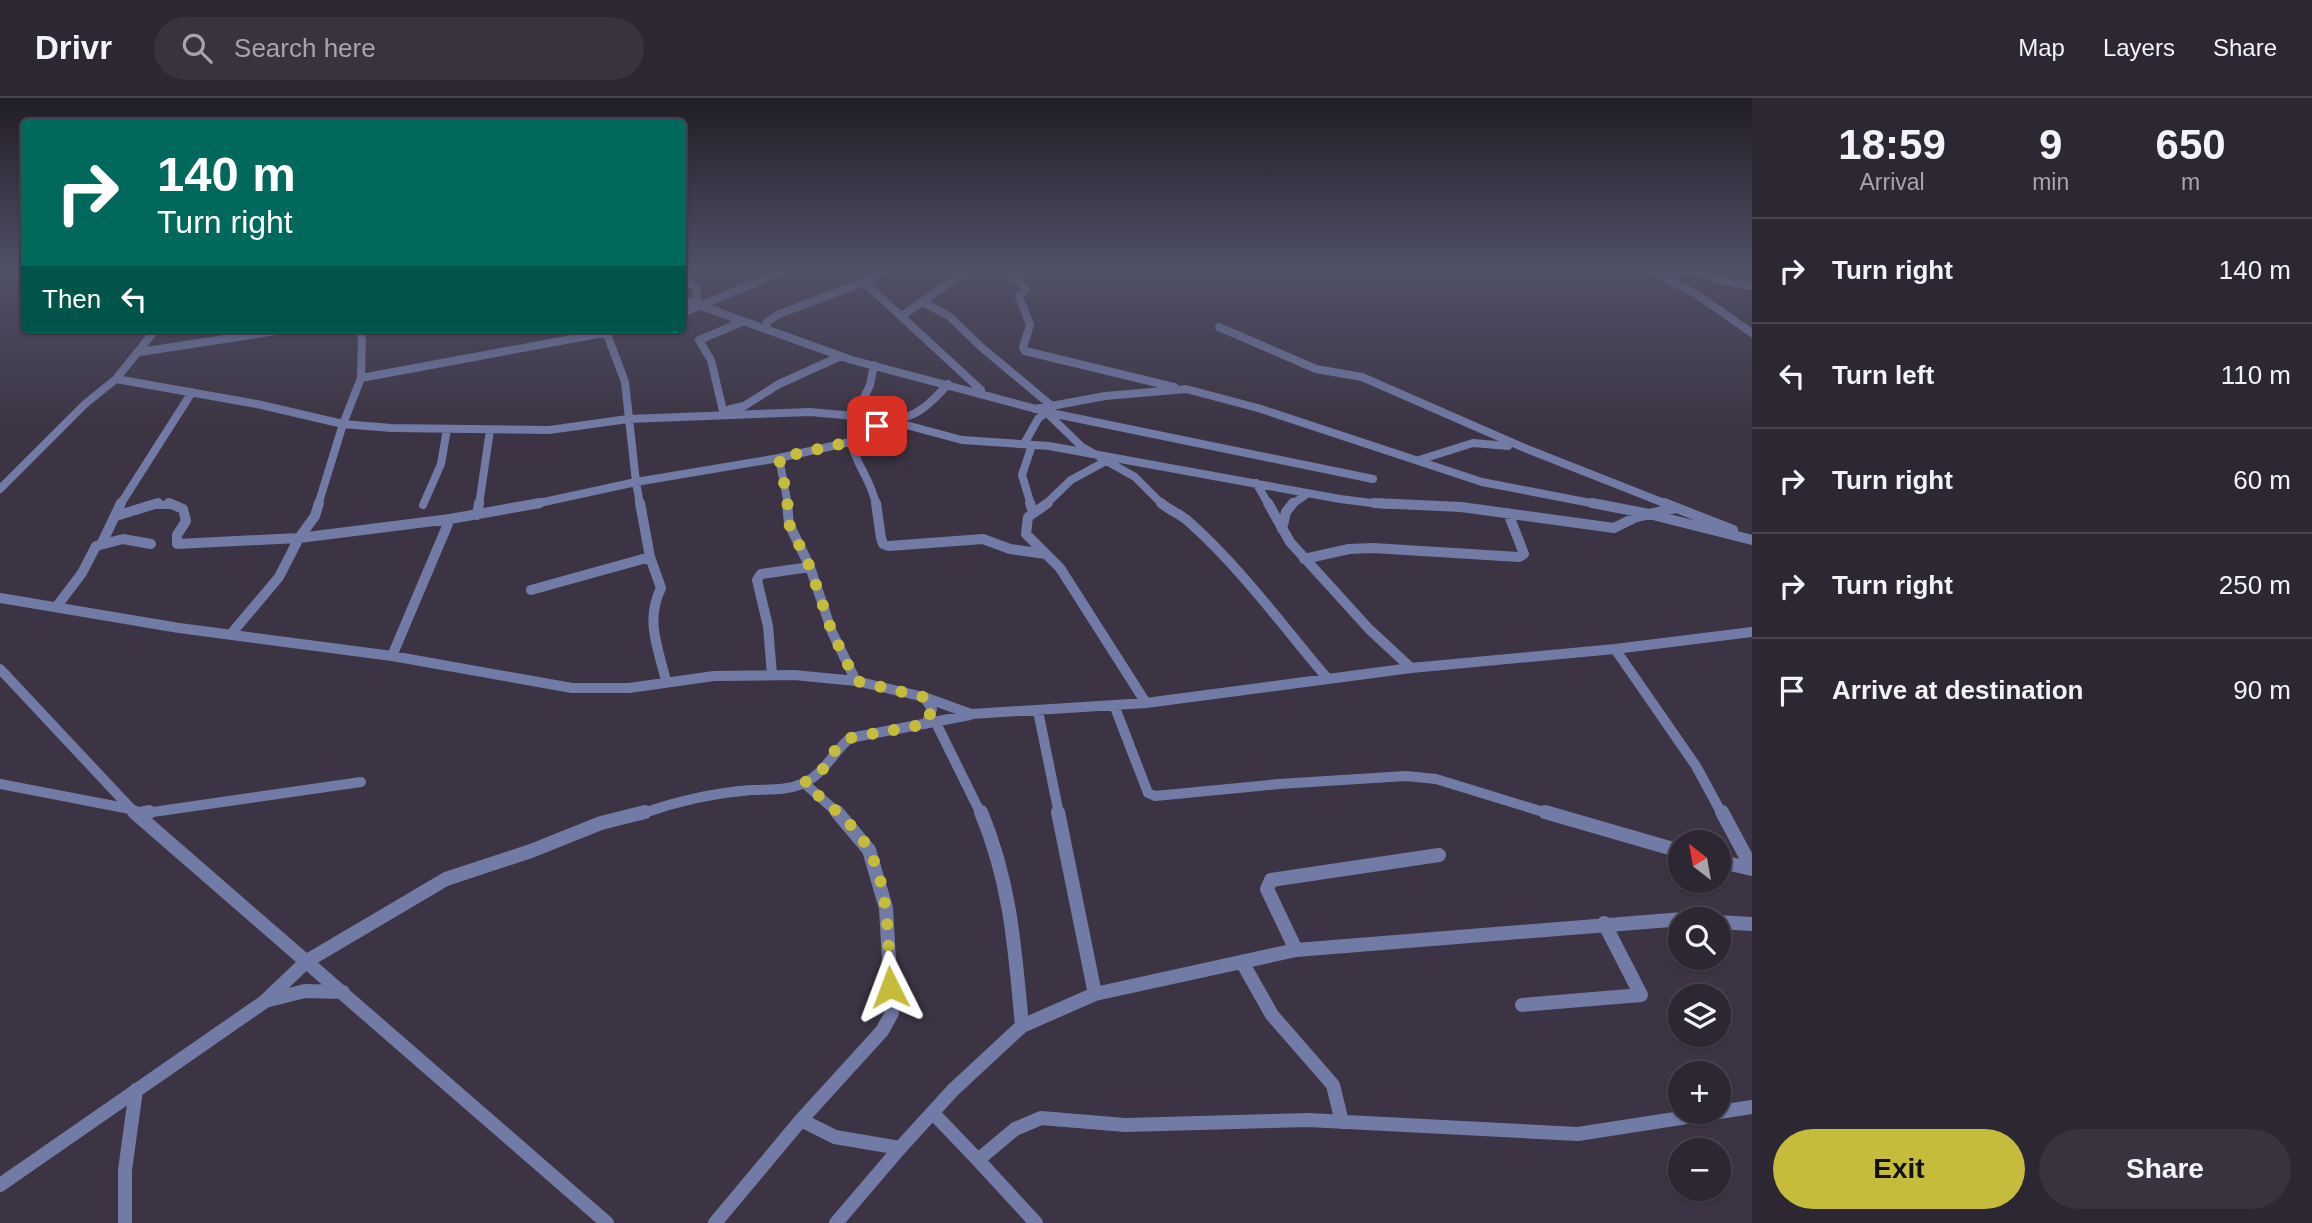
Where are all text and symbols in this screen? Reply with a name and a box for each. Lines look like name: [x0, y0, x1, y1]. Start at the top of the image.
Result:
search box: [154, 17, 644, 80]
text: Drivr: [35, 29, 112, 66]
icon: search: [178, 29, 216, 67]
text: Search here: [234, 33, 376, 63]
text: Map: [2018, 34, 2065, 61]
text: Layers: [2103, 34, 2175, 61]
text: Share: [2213, 34, 2277, 61]
text: 18:59: [1838, 121, 1946, 168]
text: 9: [2039, 121, 2062, 168]
text: 650: [2156, 121, 2226, 168]
icon: right: [42, 147, 133, 238]
text: 140 m: [157, 147, 296, 201]
text: Arrival: [1859, 169, 1925, 195]
text: min: [2032, 169, 2069, 195]
text: m: [2181, 169, 2200, 195]
text: Turn right: [157, 204, 293, 240]
icon: right: [1773, 252, 1811, 290]
text: Turn right: [1832, 255, 1953, 285]
text: 140 m: [2219, 255, 2291, 285]
icon: left: [115, 280, 153, 318]
text: Then: [42, 284, 101, 314]
icon: left: [1773, 357, 1811, 395]
text: Turn left: [1832, 360, 1934, 390]
text: 110 m: [2221, 360, 2291, 390]
pin: [847, 396, 907, 456]
icon: arrive: [858, 407, 896, 445]
icon: right: [1773, 462, 1811, 500]
text: Turn right: [1832, 465, 1953, 495]
text: 60 m: [2233, 465, 2291, 495]
icon: right: [1773, 567, 1811, 605]
text: Turn right: [1832, 570, 1953, 600]
text: 250 m: [2219, 570, 2291, 600]
icon: arrive: [1773, 672, 1811, 710]
text: Arrive at destination: [1832, 675, 2083, 705]
text: 90 m: [2233, 675, 2291, 705]
north arrow: [1668, 830, 1731, 892]
map controls: [1668, 830, 1731, 1201]
button: search: [1668, 907, 1731, 970]
position arrow: [853, 950, 927, 1024]
button: layers: [1668, 984, 1731, 1047]
button: +: [1668, 1061, 1731, 1124]
button: Exit: [1773, 1129, 2025, 1209]
button: Share: [2039, 1129, 2291, 1209]
button: −: [1668, 1138, 1731, 1201]

